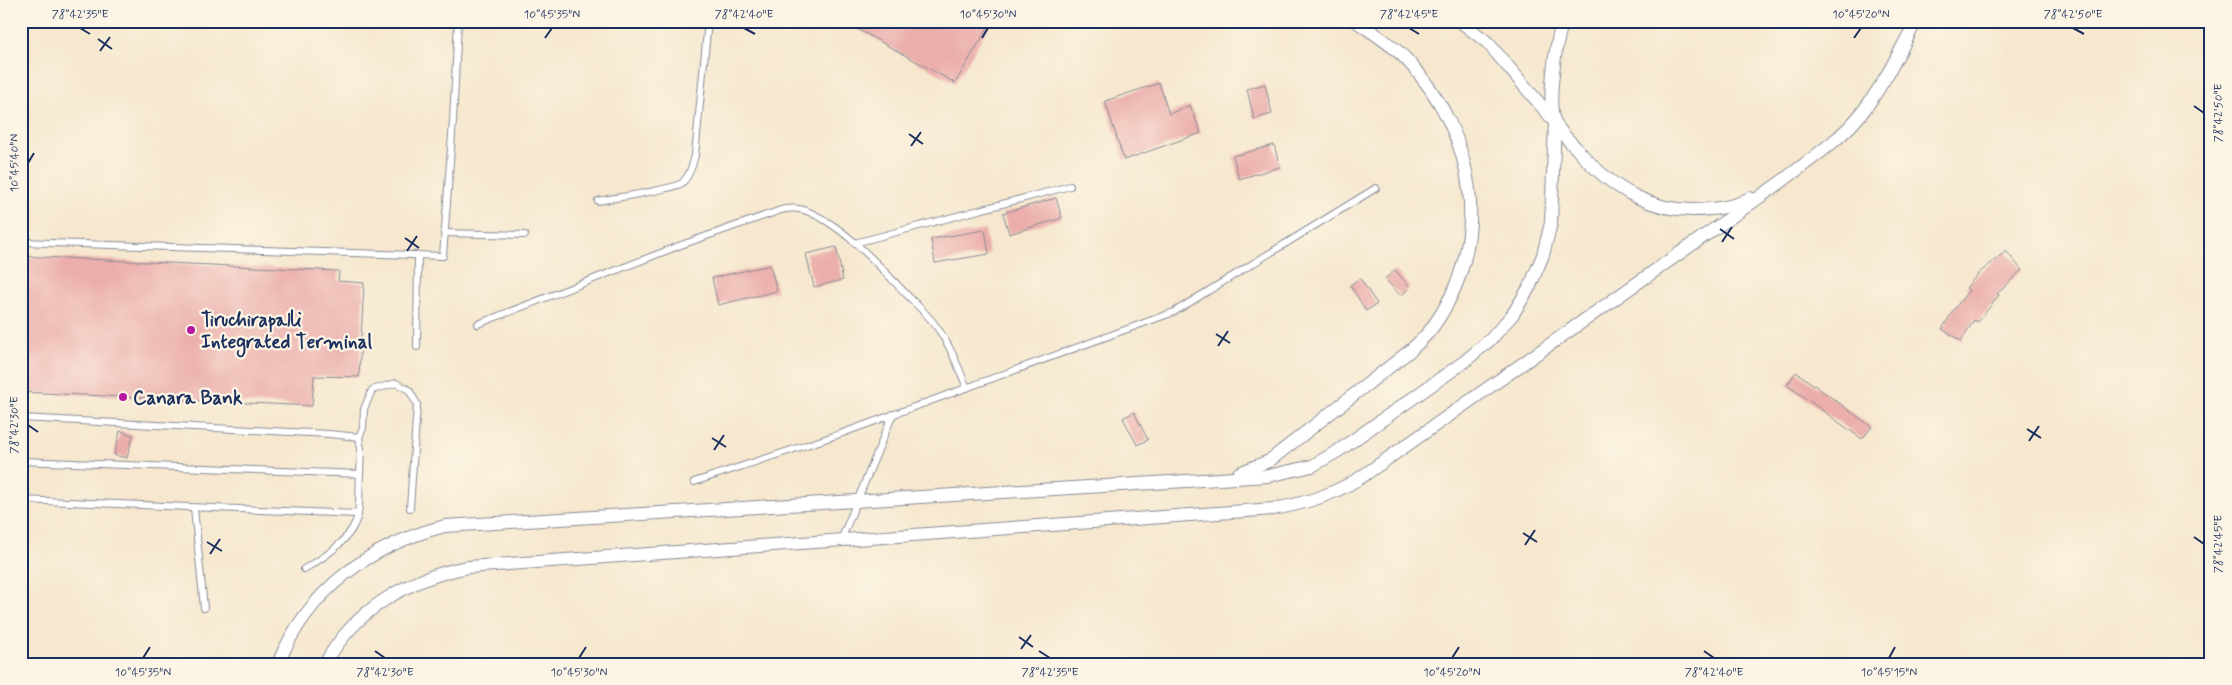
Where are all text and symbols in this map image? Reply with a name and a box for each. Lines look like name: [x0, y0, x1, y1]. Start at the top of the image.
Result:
text: 78°42'35"E: [52, 7, 108, 23]
text: 10°45'35"N: [524, 7, 580, 23]
text: 78°42'40"E: [714, 7, 774, 23]
text: 10°45'30"N: [960, 7, 1016, 23]
text: 78°42'45"E: [1380, 7, 1438, 23]
text: 10°45'20"N: [1832, 7, 1890, 23]
text: 78°42'50"E: [2043, 7, 2103, 23]
text: 78°42'50"E: [2211, 83, 2227, 143]
text: 10°45'40"N: [7, 134, 23, 192]
place label: Tiruchirapalli Integrated Terminal: [201, 308, 372, 358]
marker: Tiruchirapalli Integrated Terminal: [185, 324, 197, 336]
place label: Canara Bank: [133, 386, 243, 411]
marker: Canara Bank: [117, 391, 129, 403]
text: 78°42'30"E: [7, 396, 23, 454]
text: 78°42'45"E: [2211, 515, 2227, 573]
text: 10°45'35"N: [115, 665, 171, 681]
text: 78°42'30"E: [356, 665, 414, 681]
text: 10°45'30"N: [551, 665, 607, 681]
text: 78°42'35"E: [1022, 665, 1078, 681]
text: 10°45'20"N: [1423, 665, 1481, 681]
text: 78°42'40"E: [1684, 665, 1744, 681]
text: 10°45'15"N: [1861, 665, 1917, 681]

